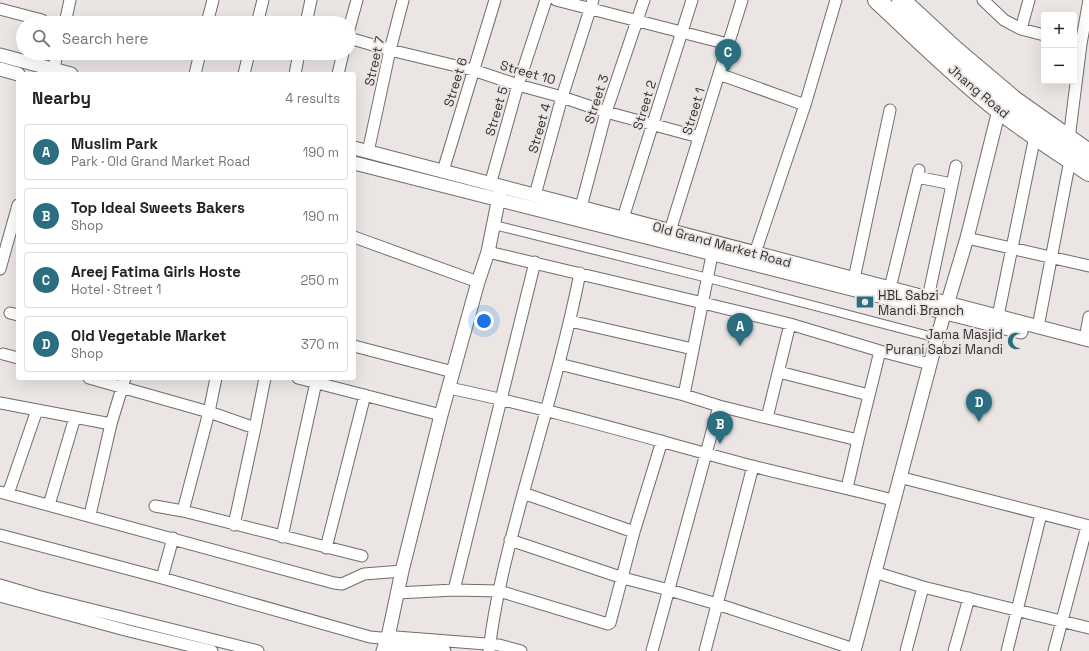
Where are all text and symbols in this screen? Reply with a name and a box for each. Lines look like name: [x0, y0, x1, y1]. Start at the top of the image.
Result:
map controls: [1041, 12, 1077, 84]
button: +: [1041, 12, 1077, 48]
search box: [16, 16, 356, 60]
icon: search: [30, 27, 52, 49]
text: Search here: [62, 29, 148, 48]
street label: Street 7: [361, 35, 388, 88]
pin: C: [715, 39, 741, 72]
button: −: [1041, 48, 1077, 84]
street label: Street 6: [440, 55, 471, 109]
street label: Street 10: [498, 56, 558, 88]
street label: Jhang Road: [945, 61, 1013, 122]
street label: Street 3: [581, 72, 612, 126]
street label: Street 2: [629, 78, 660, 132]
street label: Street 5: [481, 84, 512, 138]
street label: Street 1: [678, 85, 709, 137]
text: Nearby: [32, 87, 91, 109]
text: 4 results: [285, 90, 340, 107]
street label: Street 4: [524, 101, 555, 155]
text: Muslim Park: [71, 134, 158, 153]
text: A: [42, 144, 50, 161]
text: 190 m: [303, 144, 339, 161]
text: Park · Old Grand Market Road: [71, 153, 250, 170]
text: Top Ideal Sweets Bakers: [71, 198, 245, 217]
text: B: [42, 208, 50, 225]
text: 190 m: [303, 208, 339, 225]
text: Shop: [71, 217, 103, 234]
street label: Old Grand Market Road: [651, 218, 793, 271]
text: Areej Fatima Girls Hoste: [71, 262, 241, 281]
text: C: [42, 272, 50, 289]
text: 250 m: [301, 272, 339, 289]
text: Hotel · Street 1: [71, 281, 162, 298]
place label: HBL Sabzi Mandi Branch: [878, 287, 964, 319]
bank icon: HBL Sabzi Mandi Branch: [855, 292, 875, 312]
your location: [474, 311, 494, 331]
pin: A: [727, 313, 753, 346]
text: Old Vegetable Market: [71, 326, 226, 345]
place label: Jama Masjid Purani Sabzi Mandi: [885, 326, 1003, 358]
mosque icon: Jama Masjid Purani Sabzi Mandi: [1006, 331, 1026, 351]
text: D: [42, 336, 50, 353]
text: 370 m: [301, 336, 339, 353]
text: Shop: [71, 345, 103, 362]
pin: D: [966, 389, 992, 422]
pin: B: [707, 411, 733, 444]

